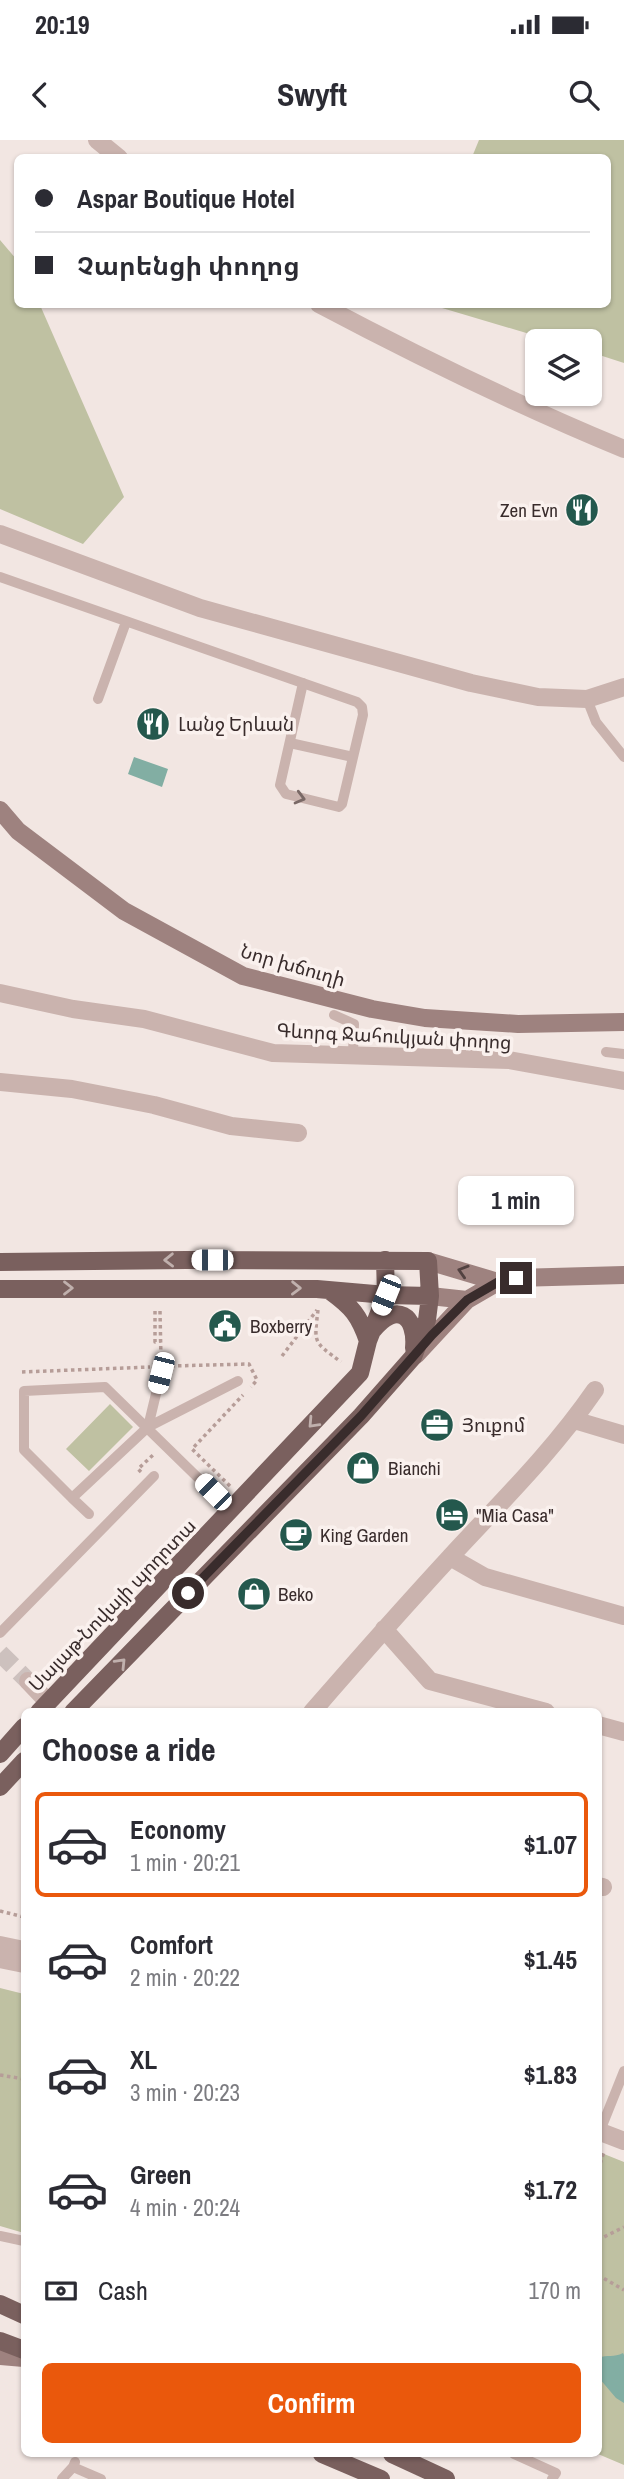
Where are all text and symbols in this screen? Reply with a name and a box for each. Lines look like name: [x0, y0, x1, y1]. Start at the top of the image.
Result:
text: 20:19: [35, 7, 90, 42]
text: Swyft: [277, 73, 347, 116]
icon: back: [21, 76, 59, 114]
icon: search: [565, 76, 603, 114]
text: Aspar Boutique Hotel: [77, 181, 295, 216]
text: Չարենցի փողոց: [77, 248, 300, 283]
map controls: [525, 329, 602, 406]
button: layers: [525, 329, 602, 406]
restaurant icon: Zen Evn: [563, 491, 601, 529]
place label: Zen Evn: [500, 497, 558, 523]
restaurant icon: Լանջ Երևան: [134, 705, 172, 743]
place label: Լանջ Երևան: [178, 711, 294, 737]
one-way arrow: [293, 789, 305, 804]
street label: Նոր խճուղի: [238, 938, 348, 992]
street label: Գևորգ Ջահուկյան փողոց: [276, 1017, 512, 1055]
callout: 1 min: [458, 1176, 574, 1226]
text: 1 min: [491, 1185, 541, 1216]
car: [192, 1250, 234, 1271]
one-way arrow: [164, 1252, 174, 1268]
route end: [500, 1262, 532, 1294]
one-way arrow: [457, 1265, 469, 1280]
car: [369, 1272, 404, 1318]
one-way arrow: [63, 1280, 74, 1296]
one-way arrow: [290, 1281, 301, 1296]
public building icon: Boxberry: [206, 1307, 244, 1345]
place label: Boxberry: [250, 1313, 313, 1339]
car: [146, 1350, 177, 1396]
office icon: Յուքոմ: [418, 1406, 456, 1444]
place label: Յուքոմ: [462, 1412, 525, 1438]
one-way arrow: [309, 1415, 322, 1428]
shop icon: Bianchi: [344, 1449, 382, 1487]
place label: Bianchi: [388, 1455, 441, 1481]
car: [191, 1470, 236, 1514]
hotel icon: "Mia Casa": [433, 1496, 471, 1534]
place label: "Mia Casa": [476, 1502, 554, 1528]
street label: Սայաթ-Նովայի պողոտա: [23, 1513, 201, 1697]
cafe icon: King Garden: [277, 1516, 315, 1554]
place label: King Garden: [320, 1522, 408, 1548]
shop icon: Beko: [235, 1575, 273, 1613]
route start: [172, 1577, 204, 1609]
place label: Beko: [278, 1581, 314, 1607]
one-way arrow: [112, 1658, 125, 1671]
text: Choose a ride: [42, 1728, 216, 1771]
text: Economy: [130, 1812, 226, 1847]
icon: car: [46, 1813, 109, 1876]
text: $1.07: [524, 1827, 577, 1862]
text: 1 min · 20:21: [130, 1847, 240, 1878]
text: Comfort: [130, 1927, 213, 1962]
icon: car: [46, 1928, 109, 1991]
text: $1.45: [524, 1942, 577, 1977]
text: 2 min · 20:22: [130, 1962, 240, 1993]
text: XL: [130, 2042, 157, 2077]
icon: car: [46, 2043, 109, 2106]
text: $1.83: [524, 2057, 577, 2092]
text: 3 min · 20:23: [130, 2077, 240, 2108]
text: Green: [130, 2157, 192, 2192]
icon: car: [46, 2158, 109, 2221]
text: $1.72: [524, 2172, 577, 2207]
text: 4 min · 20:24: [130, 2192, 240, 2223]
icon: cash: [42, 2272, 80, 2310]
text: Cash: [98, 2273, 148, 2308]
text: 170 m: [529, 2275, 581, 2306]
button: Confirm: [42, 2363, 581, 2443]

